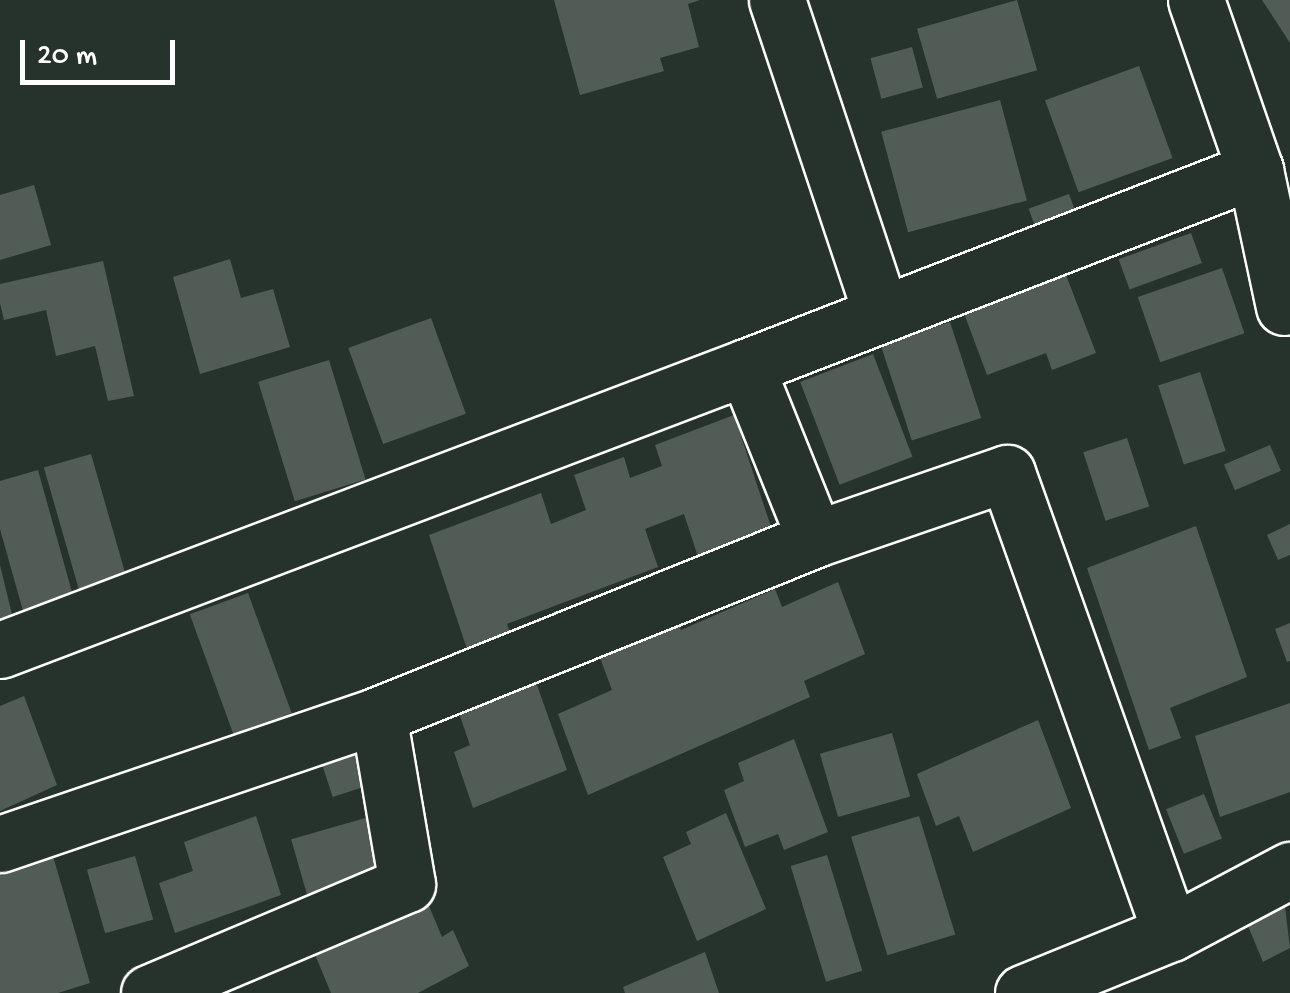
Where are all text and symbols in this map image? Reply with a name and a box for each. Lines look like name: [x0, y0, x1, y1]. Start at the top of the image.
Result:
scale bar: [25, 20, 180, 82]
text: 20 m: [37, 40, 97, 75]

